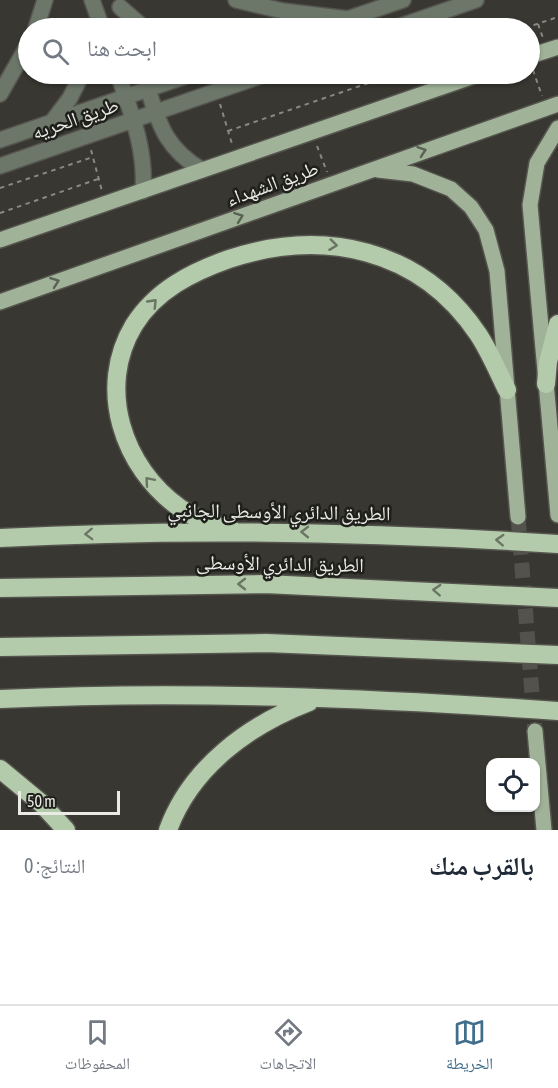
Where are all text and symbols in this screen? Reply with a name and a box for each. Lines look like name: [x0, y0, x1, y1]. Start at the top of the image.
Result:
search box: [18, 18, 540, 84]
icon: search: [39, 35, 72, 68]
text: ابحث هنا: [87, 35, 157, 61]
street label: طريق الحريه: [29, 92, 122, 144]
one-way arrow: [417, 146, 427, 159]
street label: طريق الشهداء: [223, 156, 322, 211]
one-way arrow: [233, 212, 244, 225]
one-way arrow: [328, 238, 337, 251]
one-way arrow: [49, 277, 60, 290]
one-way arrow: [145, 300, 156, 311]
one-way arrow: [146, 476, 157, 487]
street label: الطريق الدائري الأوسطى الجانبي: [167, 498, 391, 530]
one-way arrow: [300, 526, 309, 538]
one-way arrow: [84, 527, 93, 540]
one-way arrow: [495, 534, 504, 547]
street label: الطريق الدائري الأوسطى: [196, 550, 364, 581]
one-way arrow: [237, 578, 246, 590]
one-way arrow: [432, 584, 441, 597]
map controls: [486, 758, 540, 812]
button: locate: [486, 758, 540, 812]
scale bar: [18, 788, 120, 816]
text: 50 m: [27, 792, 56, 810]
text: بالقرب منك: [429, 851, 534, 881]
text: النتائج: 0: [24, 854, 86, 877]
tab: المحفوظات: [65, 1016, 130, 1079]
tab: الاتجاهات: [260, 1016, 316, 1079]
tab: الخريطة: [446, 1016, 493, 1079]

